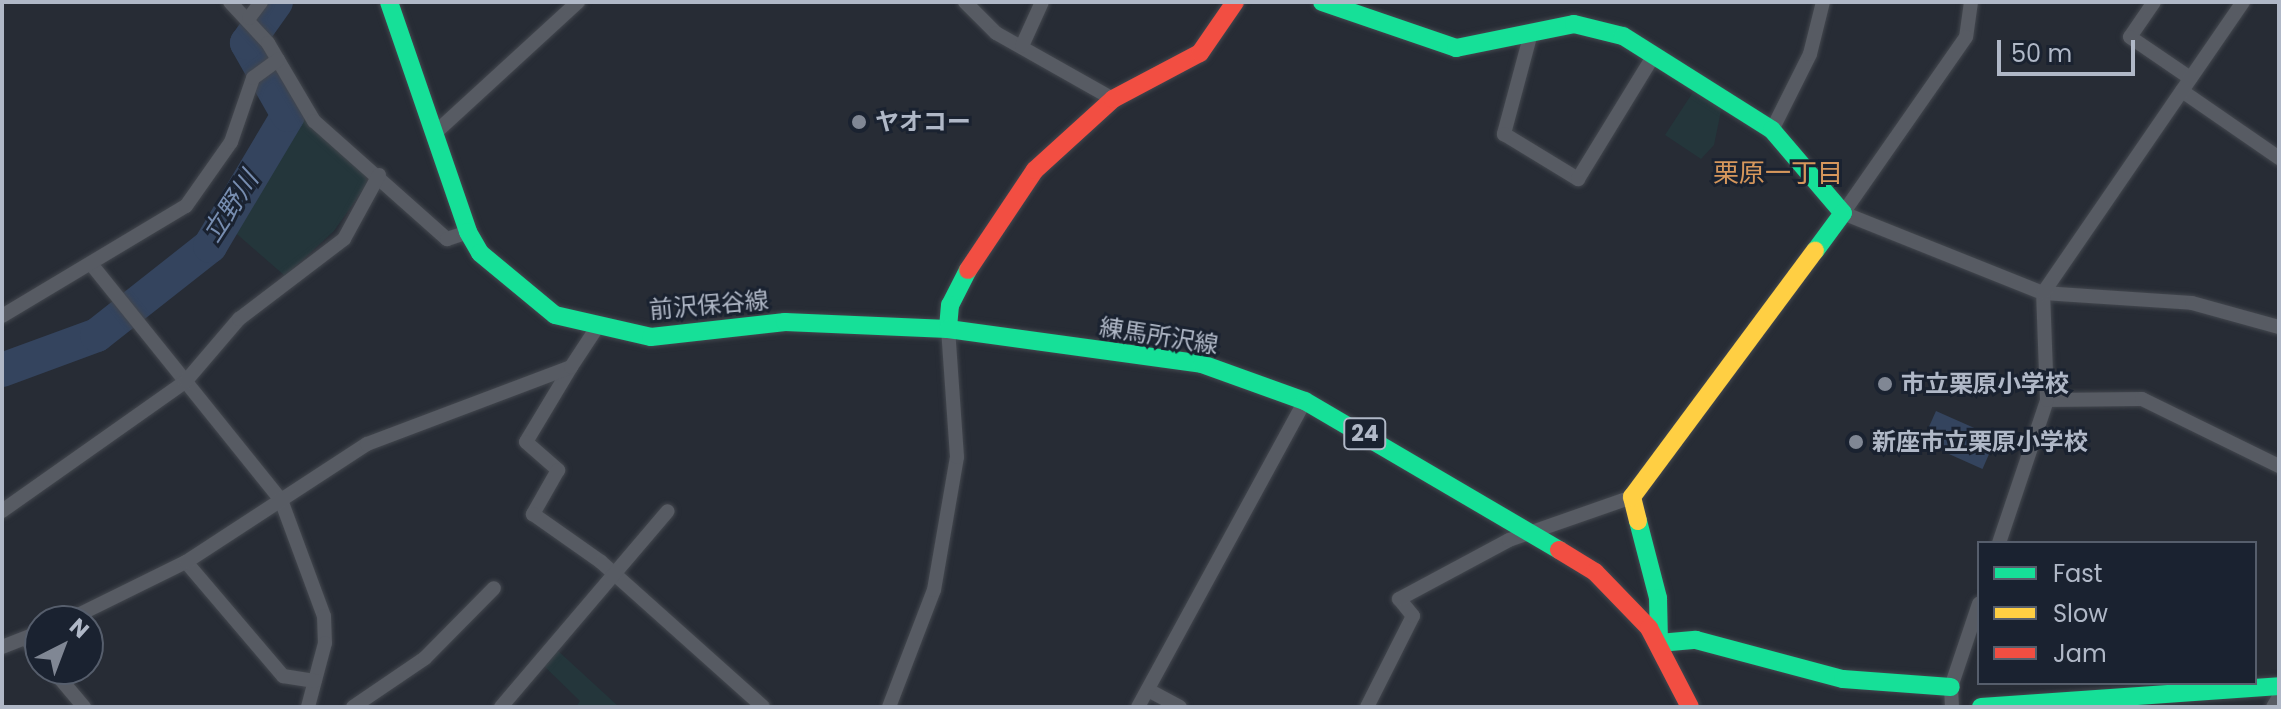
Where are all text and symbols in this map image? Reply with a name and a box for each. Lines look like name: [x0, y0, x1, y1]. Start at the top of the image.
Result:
scale bar: [2001, 24, 2139, 74]
text: 50 m: [2011, 37, 2072, 70]
place label: ヤオコー: [875, 108, 971, 136]
marker: ヤオコー: [850, 113, 868, 131]
district label: 栗原一丁目: [1713, 158, 1843, 190]
water label: 立野川: [197, 166, 265, 248]
street label: 前沢保谷線: [648, 285, 770, 325]
street label: 練馬所沢線: [1097, 312, 1221, 360]
place label: 市立栗原小学校: [1901, 370, 2069, 398]
marker: 市立栗原小学校: [1876, 375, 1894, 393]
road number: 24: [1343, 416, 1387, 452]
place label: 新座市立栗原小学校: [1872, 428, 2088, 456]
marker: 新座市立栗原小学校: [1847, 433, 1865, 451]
legend: [1977, 541, 2257, 685]
text: Fast: [2053, 557, 2103, 590]
text: Slow: [2053, 597, 2108, 630]
north arrow: [24, 605, 104, 685]
text: N: [63, 611, 96, 645]
text: Jam: [2053, 637, 2107, 670]

